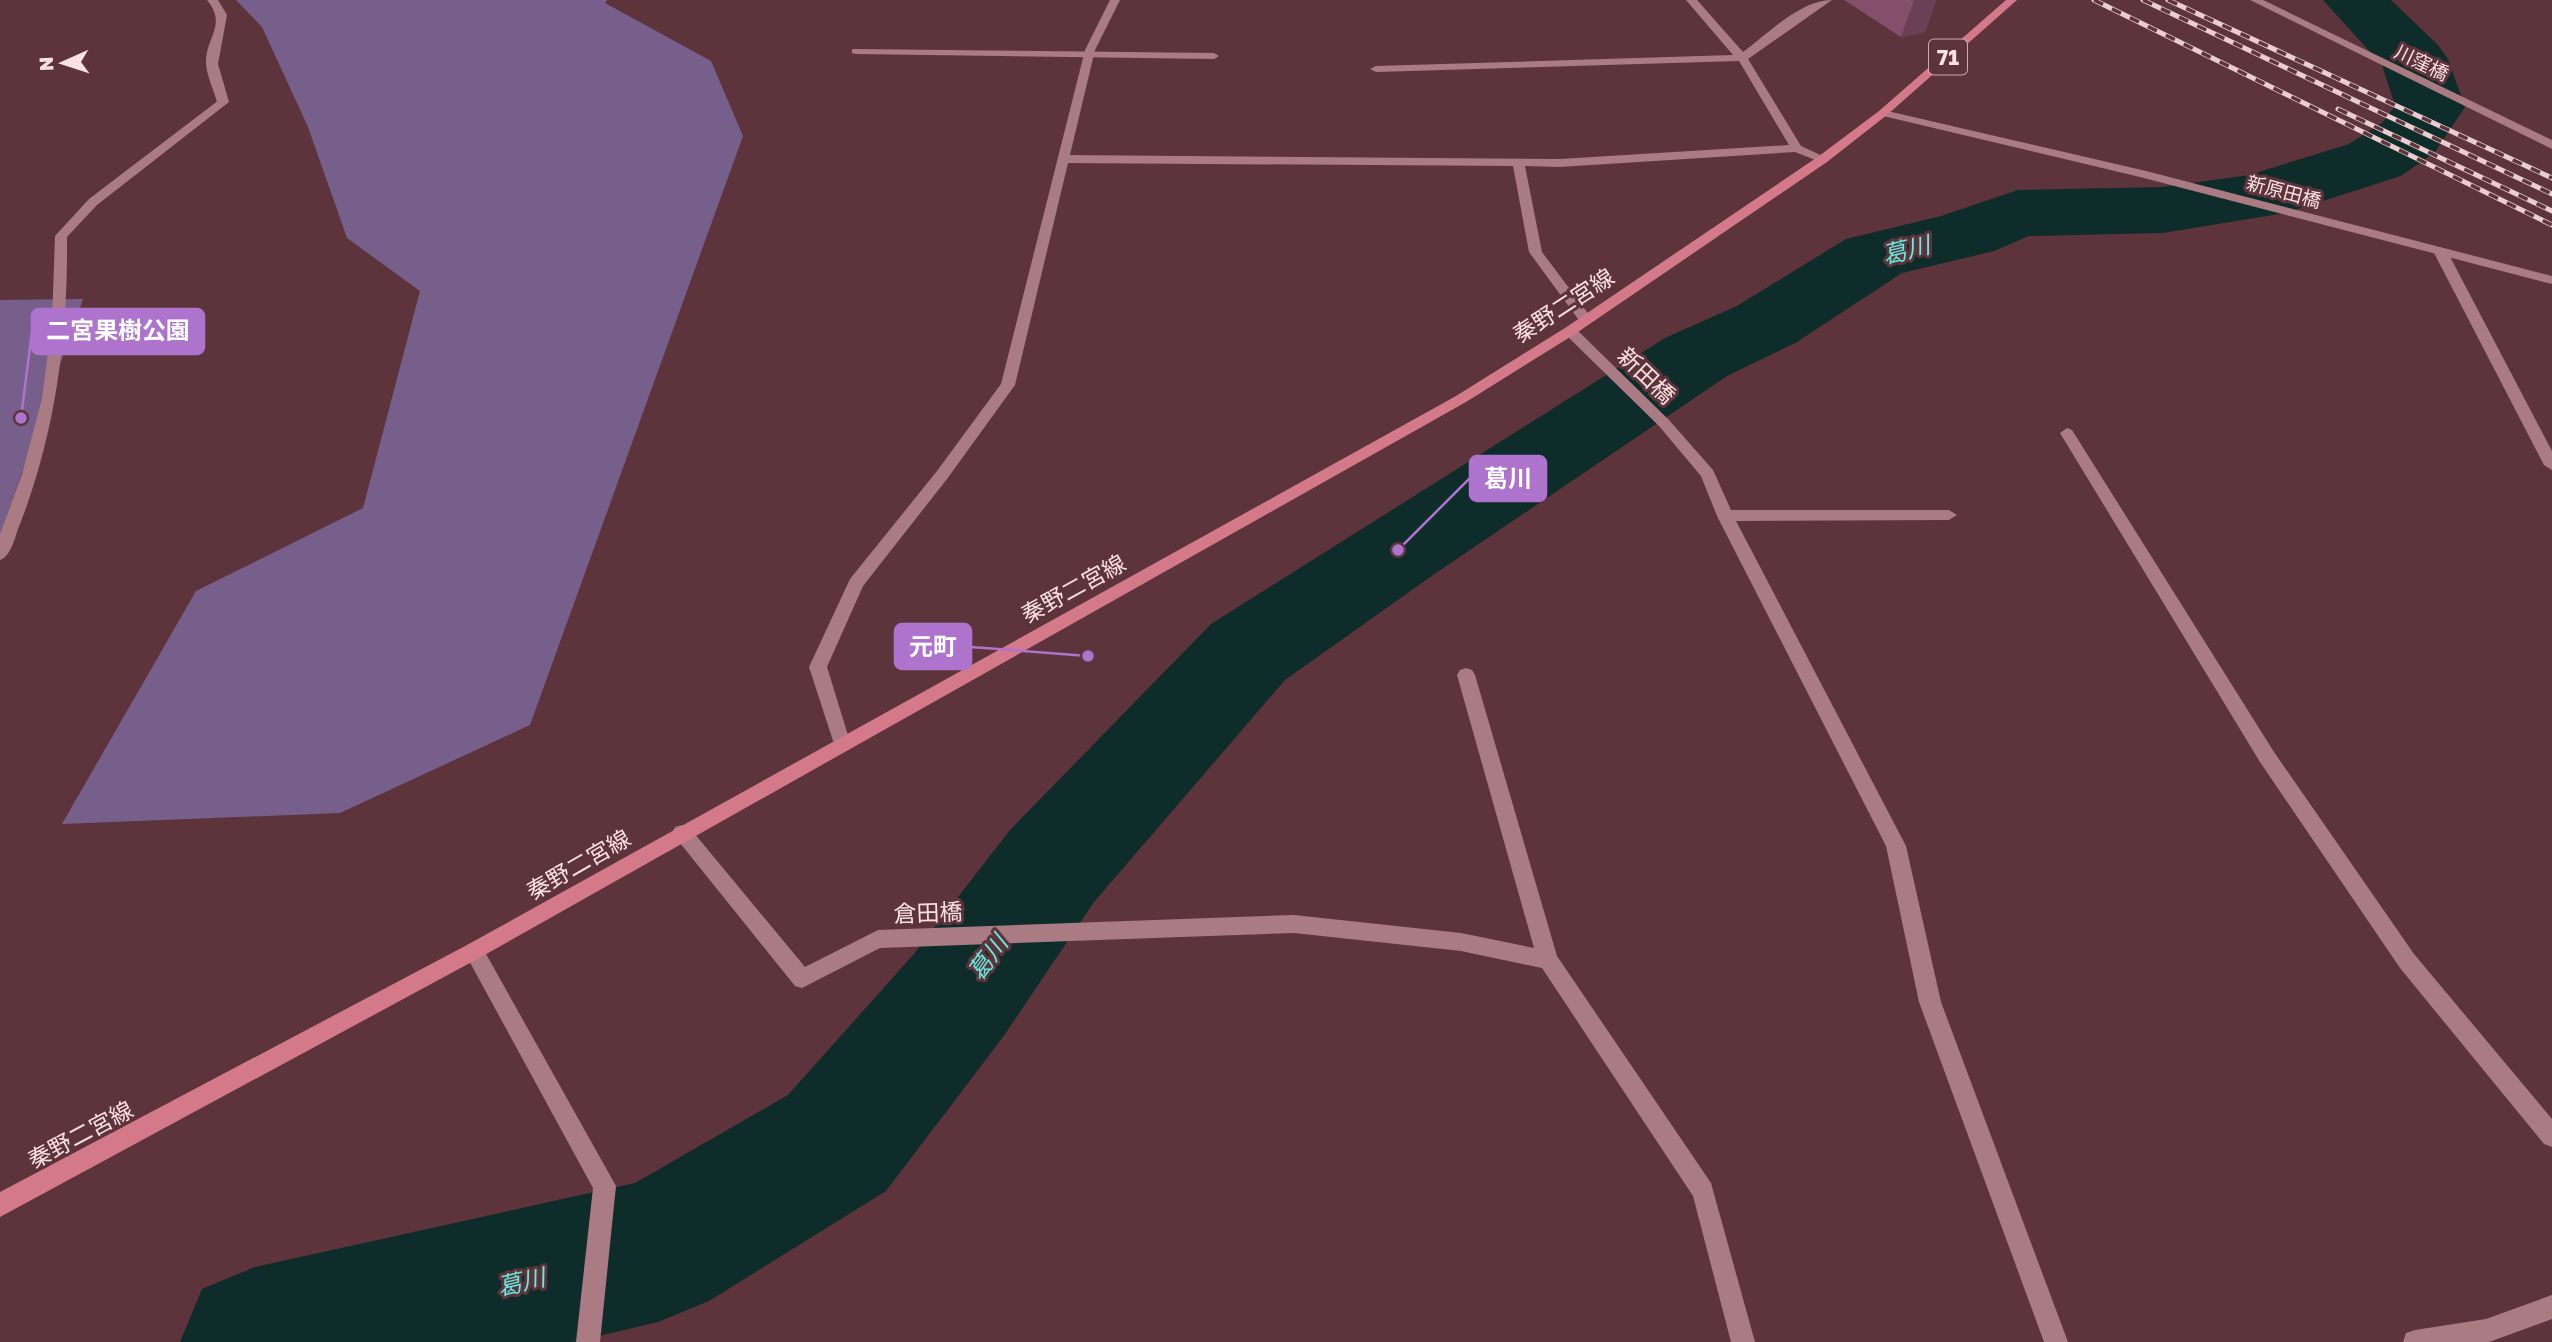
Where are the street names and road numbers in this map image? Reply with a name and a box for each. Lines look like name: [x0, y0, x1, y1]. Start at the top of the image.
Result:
street label: 川窪橋: [2391, 39, 2453, 85]
road number: 71: [1929, 40, 1967, 74]
street label: 新原田橋: [2244, 170, 2324, 212]
street label: 秦野二宮線: [1507, 262, 1619, 348]
street label: 新田橋: [1612, 341, 1682, 409]
street label: 秦野二宮線: [1016, 548, 1130, 628]
street label: 秦野二宮線: [521, 823, 635, 905]
street label: 倉田橋: [893, 897, 963, 927]
street label: 秦野二宮線: [23, 1095, 137, 1173]

